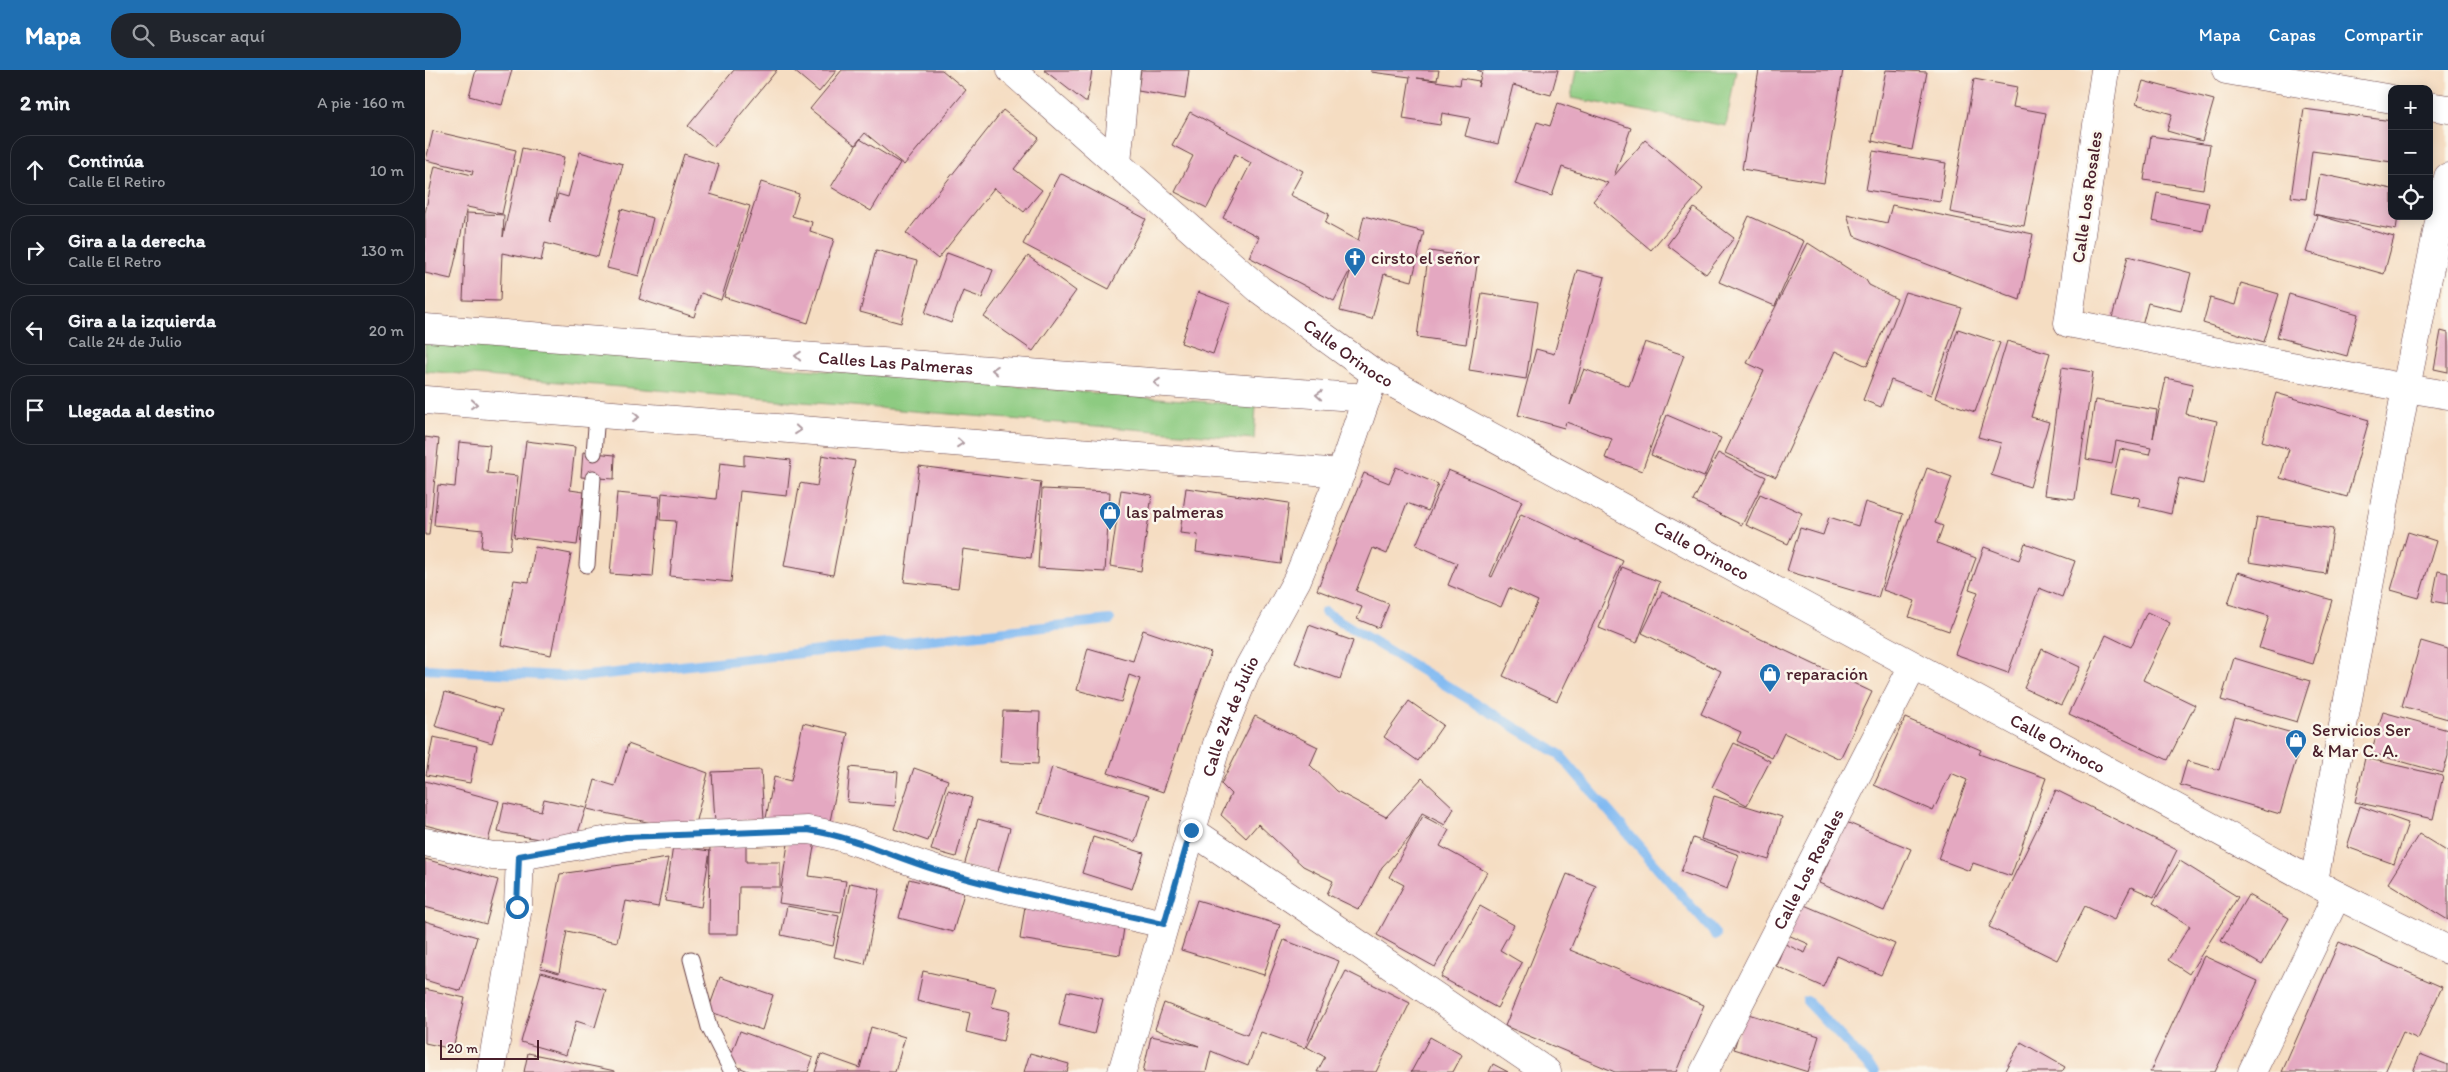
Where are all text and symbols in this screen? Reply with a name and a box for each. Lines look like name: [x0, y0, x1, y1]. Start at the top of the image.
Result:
search box: [111, 13, 461, 58]
text: Mapa: [25, 21, 81, 50]
icon: search: [129, 21, 157, 49]
text: Buscar aquí: [169, 24, 265, 47]
text: Mapa: [2199, 24, 2241, 46]
text: Capas: [2269, 24, 2316, 46]
text: Compartir: [2344, 24, 2423, 46]
map controls: [2388, 85, 2433, 220]
button: +: [2388, 85, 2433, 130]
text: 2 min: [20, 90, 70, 115]
text: A pie · 160 m: [317, 93, 405, 112]
street label: Calle Los Rosales: [2067, 130, 2107, 264]
button: −: [2388, 130, 2433, 175]
text: Continúa: [68, 149, 144, 172]
icon: ahead: [21, 156, 49, 184]
text: 10 m: [370, 161, 404, 180]
text: Calle El Retiro: [68, 172, 166, 191]
button: locate: [2388, 175, 2433, 220]
text: Gira a la derecha: [68, 229, 206, 252]
icon: right: [21, 236, 49, 264]
text: 130 m: [361, 241, 404, 260]
church icon: cirsto el señor: [1343, 246, 1367, 277]
place label: cirsto el señor: [1371, 247, 1481, 269]
text: Calle El Retro: [68, 252, 161, 271]
text: Gira a la izquierda: [68, 309, 216, 332]
street label: Calle Orinoco: [1299, 314, 1397, 392]
icon: left: [21, 316, 49, 344]
text: 20 m: [369, 321, 404, 340]
text: Calle 24 de Julio: [68, 332, 182, 351]
street label: Calles Las Palmeras: [817, 346, 974, 380]
one-way arrow: [794, 350, 802, 361]
one-way arrow: [990, 365, 998, 376]
one-way arrow: [1153, 377, 1161, 388]
one-way arrow: [1315, 389, 1323, 400]
icon: arrive: [21, 396, 49, 424]
text: Llegada al destino: [68, 399, 215, 422]
one-way arrow: [470, 399, 478, 410]
one-way arrow: [632, 411, 640, 422]
one-way arrow: [794, 424, 802, 435]
one-way arrow: [956, 437, 964, 448]
shop icon: las palmeras: [1098, 500, 1122, 531]
place label: las palmeras: [1126, 501, 1224, 523]
street label: Calle Orinoco: [1650, 516, 1753, 585]
street label: Calle 24 de Julio: [1197, 652, 1264, 779]
shop icon: reparación: [1758, 662, 1782, 693]
place label: reparación: [1786, 663, 1868, 685]
street label: Calle Orinoco: [2006, 709, 2109, 778]
place label: Servicios Ser & Mar C. A.: [2312, 719, 2411, 762]
shop icon: Servicios Ser & Mar C. A.: [2284, 728, 2308, 759]
street label: Calle Los Rosales: [1768, 805, 1849, 934]
route end: [1180, 819, 1203, 842]
route start: [506, 896, 529, 919]
scale bar: [440, 1037, 539, 1060]
text: 20 m: [447, 1040, 478, 1057]

